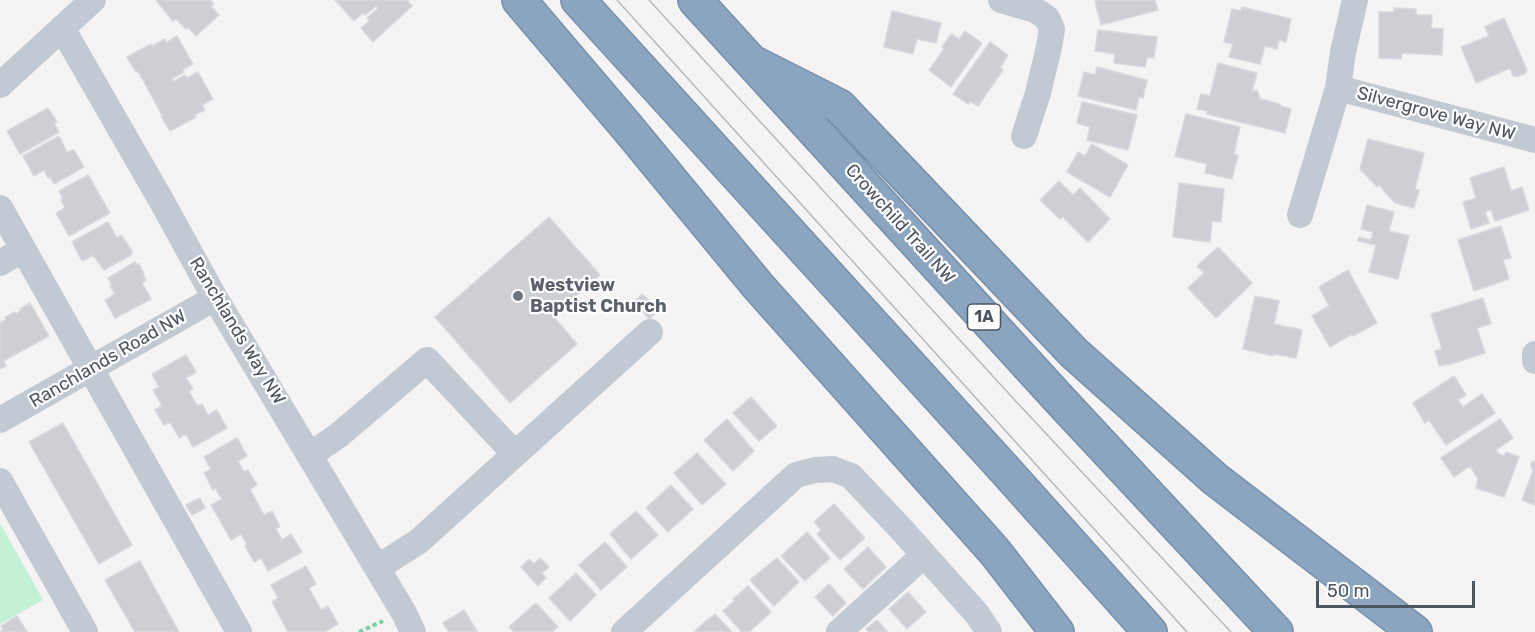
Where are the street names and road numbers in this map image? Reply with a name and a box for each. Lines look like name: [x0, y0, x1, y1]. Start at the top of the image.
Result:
street label: Silvergrove Way NW: [1355, 82, 1517, 146]
street label: Crowchild Trail NW: [841, 160, 959, 288]
street label: Ranchlands Way NW: [184, 253, 290, 409]
road number: 1A: [968, 304, 1000, 330]
street label: Ranchlands Road NW: [26, 305, 190, 413]

